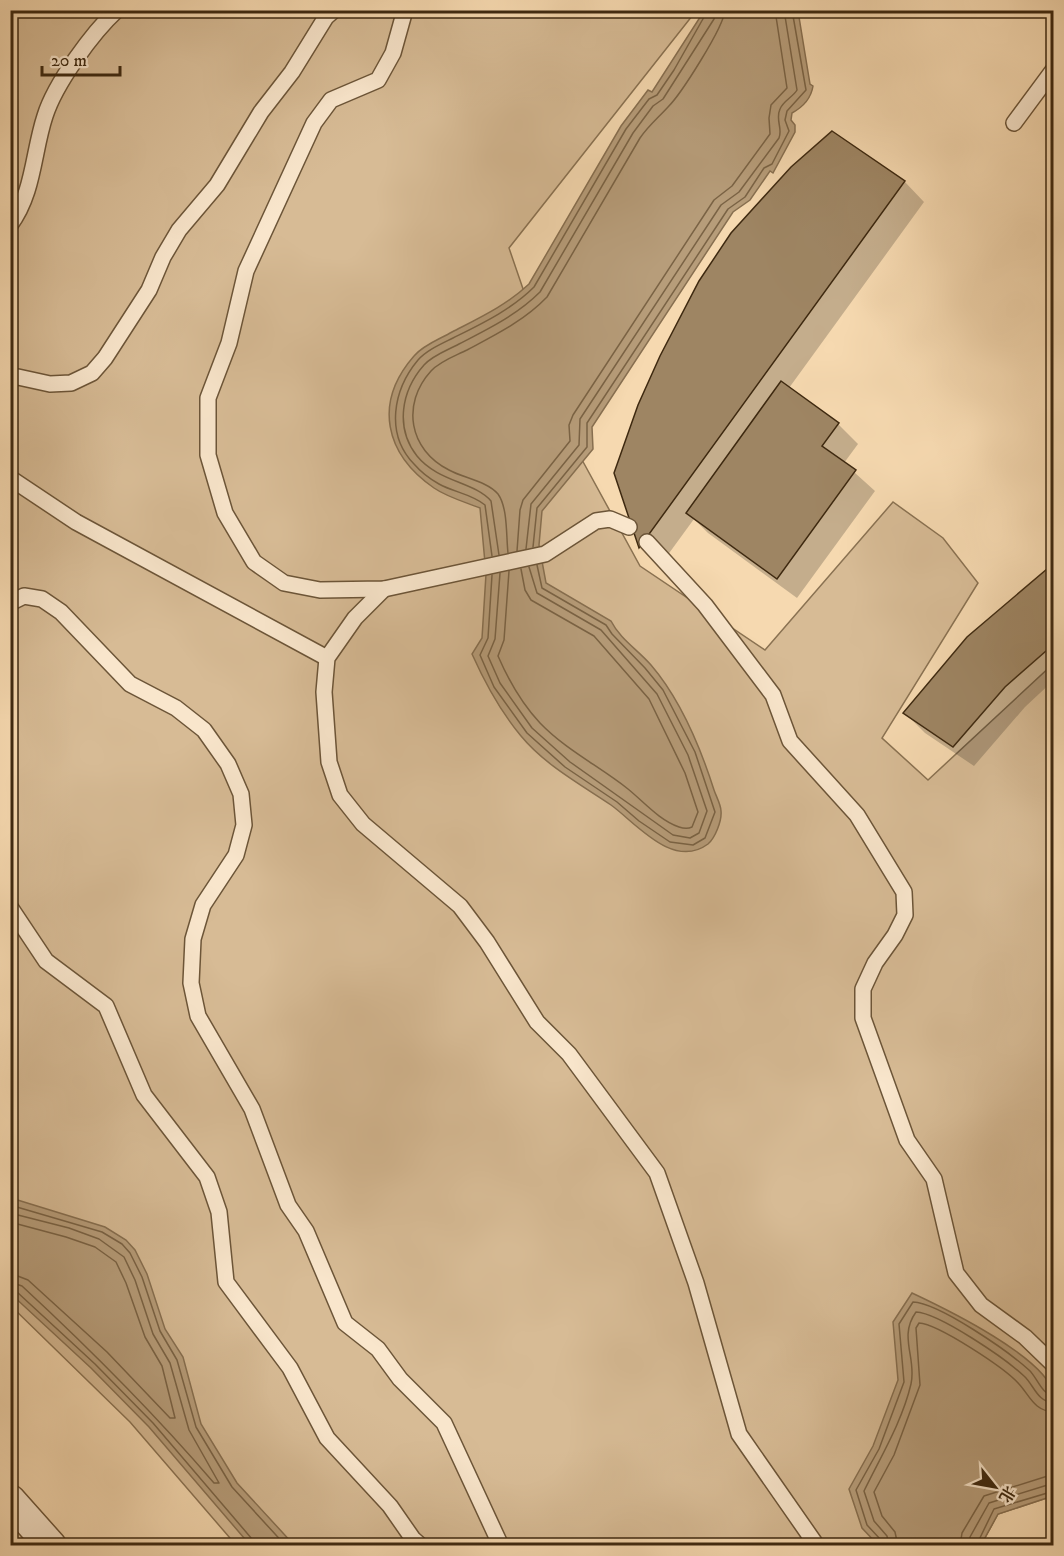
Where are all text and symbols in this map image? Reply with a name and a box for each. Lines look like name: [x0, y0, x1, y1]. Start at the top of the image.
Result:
scale bar: [42, 39, 120, 77]
text: 20 m: [51, 50, 87, 72]
north arrow: [965, 1457, 1025, 1517]
text: 北: [994, 1482, 1020, 1506]

